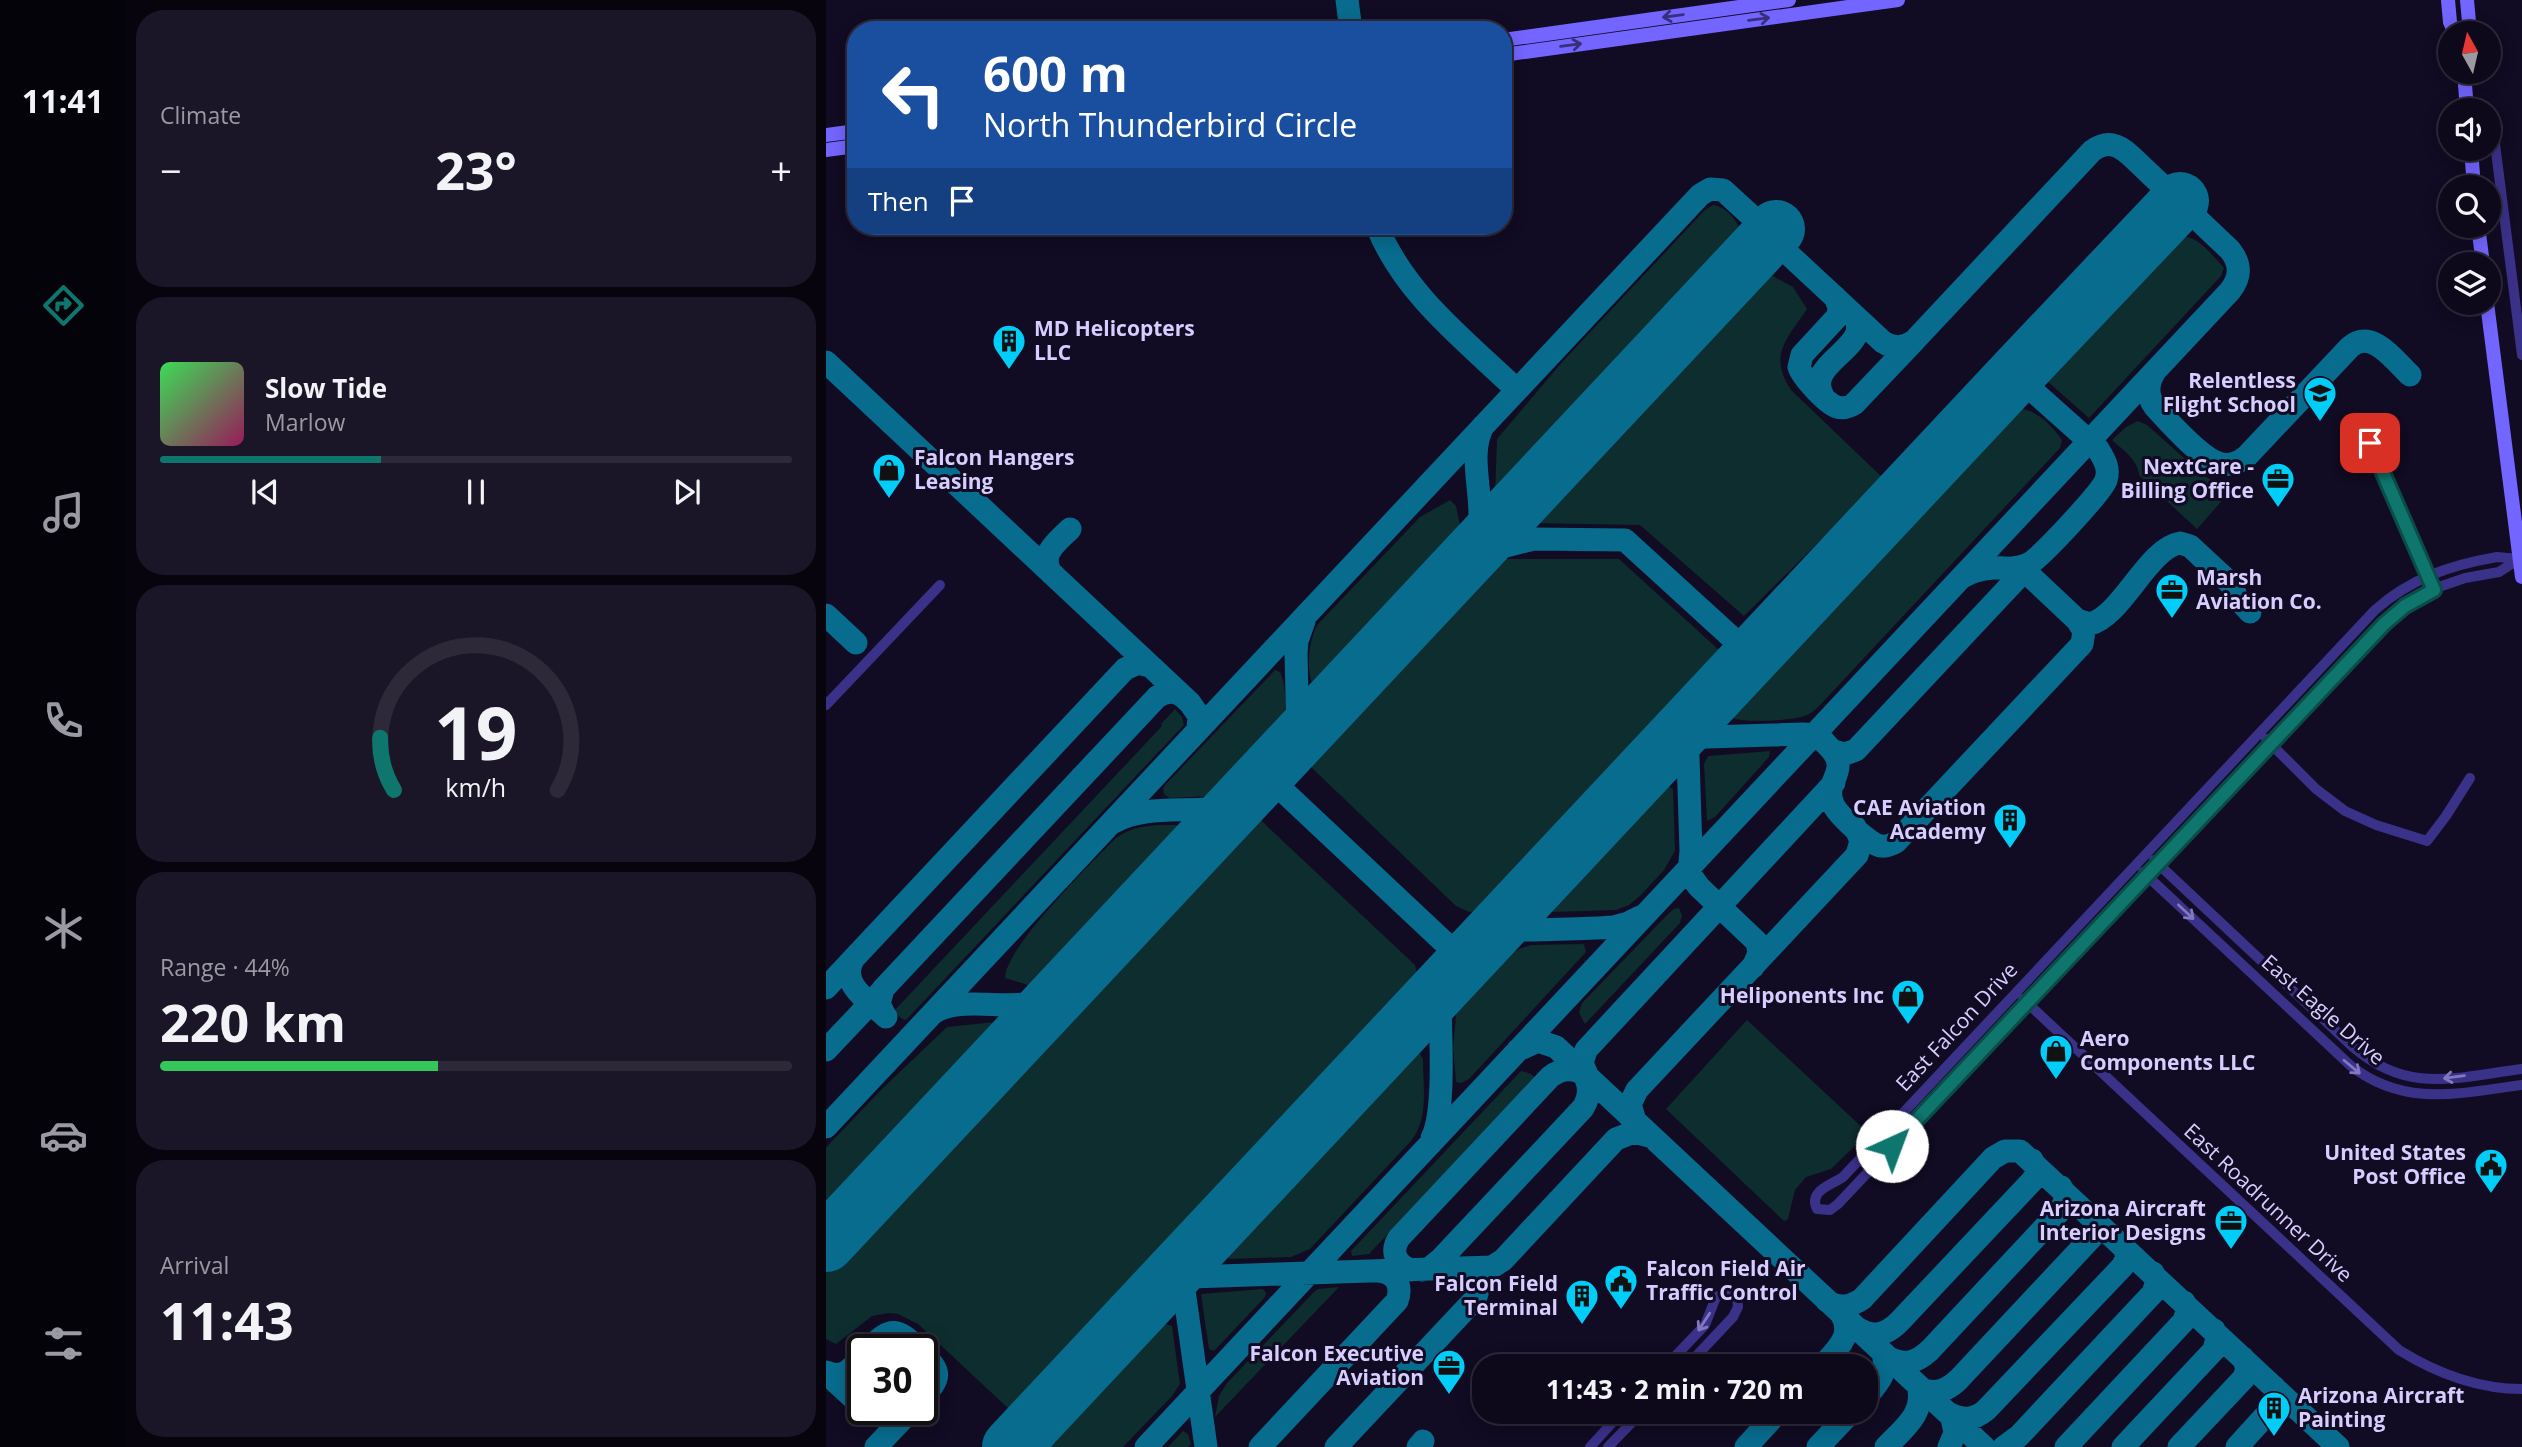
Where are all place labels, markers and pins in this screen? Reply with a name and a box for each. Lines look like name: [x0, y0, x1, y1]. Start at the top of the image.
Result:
place label: MD Helicopters LLC: [1034, 314, 1195, 366]
building icon: MD Helicopters LLC: [990, 322, 1028, 371]
place label: Relentless Flight School: [2163, 366, 2296, 418]
school or university icon: Relentless Flight School: [2301, 374, 2339, 423]
pin: [2340, 413, 2400, 473]
place label: Falcon Hangers Leasing: [914, 443, 1074, 495]
shop icon: Falcon Hangers Leasing: [870, 451, 908, 500]
place label: NextCare - Billing Office: [2121, 452, 2254, 504]
office icon: NextCare - Billing Office: [2259, 460, 2297, 509]
place label: Marsh Aviation Co.: [2196, 563, 2322, 615]
office icon: Marsh Aviation Co.: [2153, 571, 2191, 620]
place label: CAE Aviation Academy: [1853, 793, 1986, 845]
building icon: CAE Aviation Academy: [1991, 801, 2029, 850]
shop icon: Heliponents Inc: [1889, 977, 1927, 1026]
place label: Heliponents Inc: [1720, 981, 1884, 1009]
place label: Aero Components LLC: [2080, 1024, 2255, 1076]
shop icon: Aero Components LLC: [2037, 1032, 2075, 1081]
place label: United States Post Office: [2324, 1138, 2466, 1190]
public building icon: United States Post Office: [2472, 1146, 2510, 1195]
place label: Arizona Aircraft Interior Designs: [2039, 1194, 2206, 1246]
office icon: Arizona Aircraft Interior Designs: [2212, 1202, 2250, 1251]
place label: Falcon Field Air Traffic Control: [1646, 1254, 1806, 1306]
public building icon: Falcon Field Air Traffic Control: [1602, 1262, 1640, 1311]
place label: Falcon Field Terminal: [1434, 1269, 1558, 1321]
building icon: Falcon Field Terminal: [1563, 1277, 1601, 1326]
place label: Falcon Executive Aviation: [1250, 1339, 1424, 1391]
office icon: Falcon Executive Aviation: [1430, 1347, 1468, 1396]
place label: Arizona Aircraft Painting: [2298, 1381, 2464, 1433]
building icon: Arizona Aircraft Painting: [2255, 1389, 2293, 1438]

